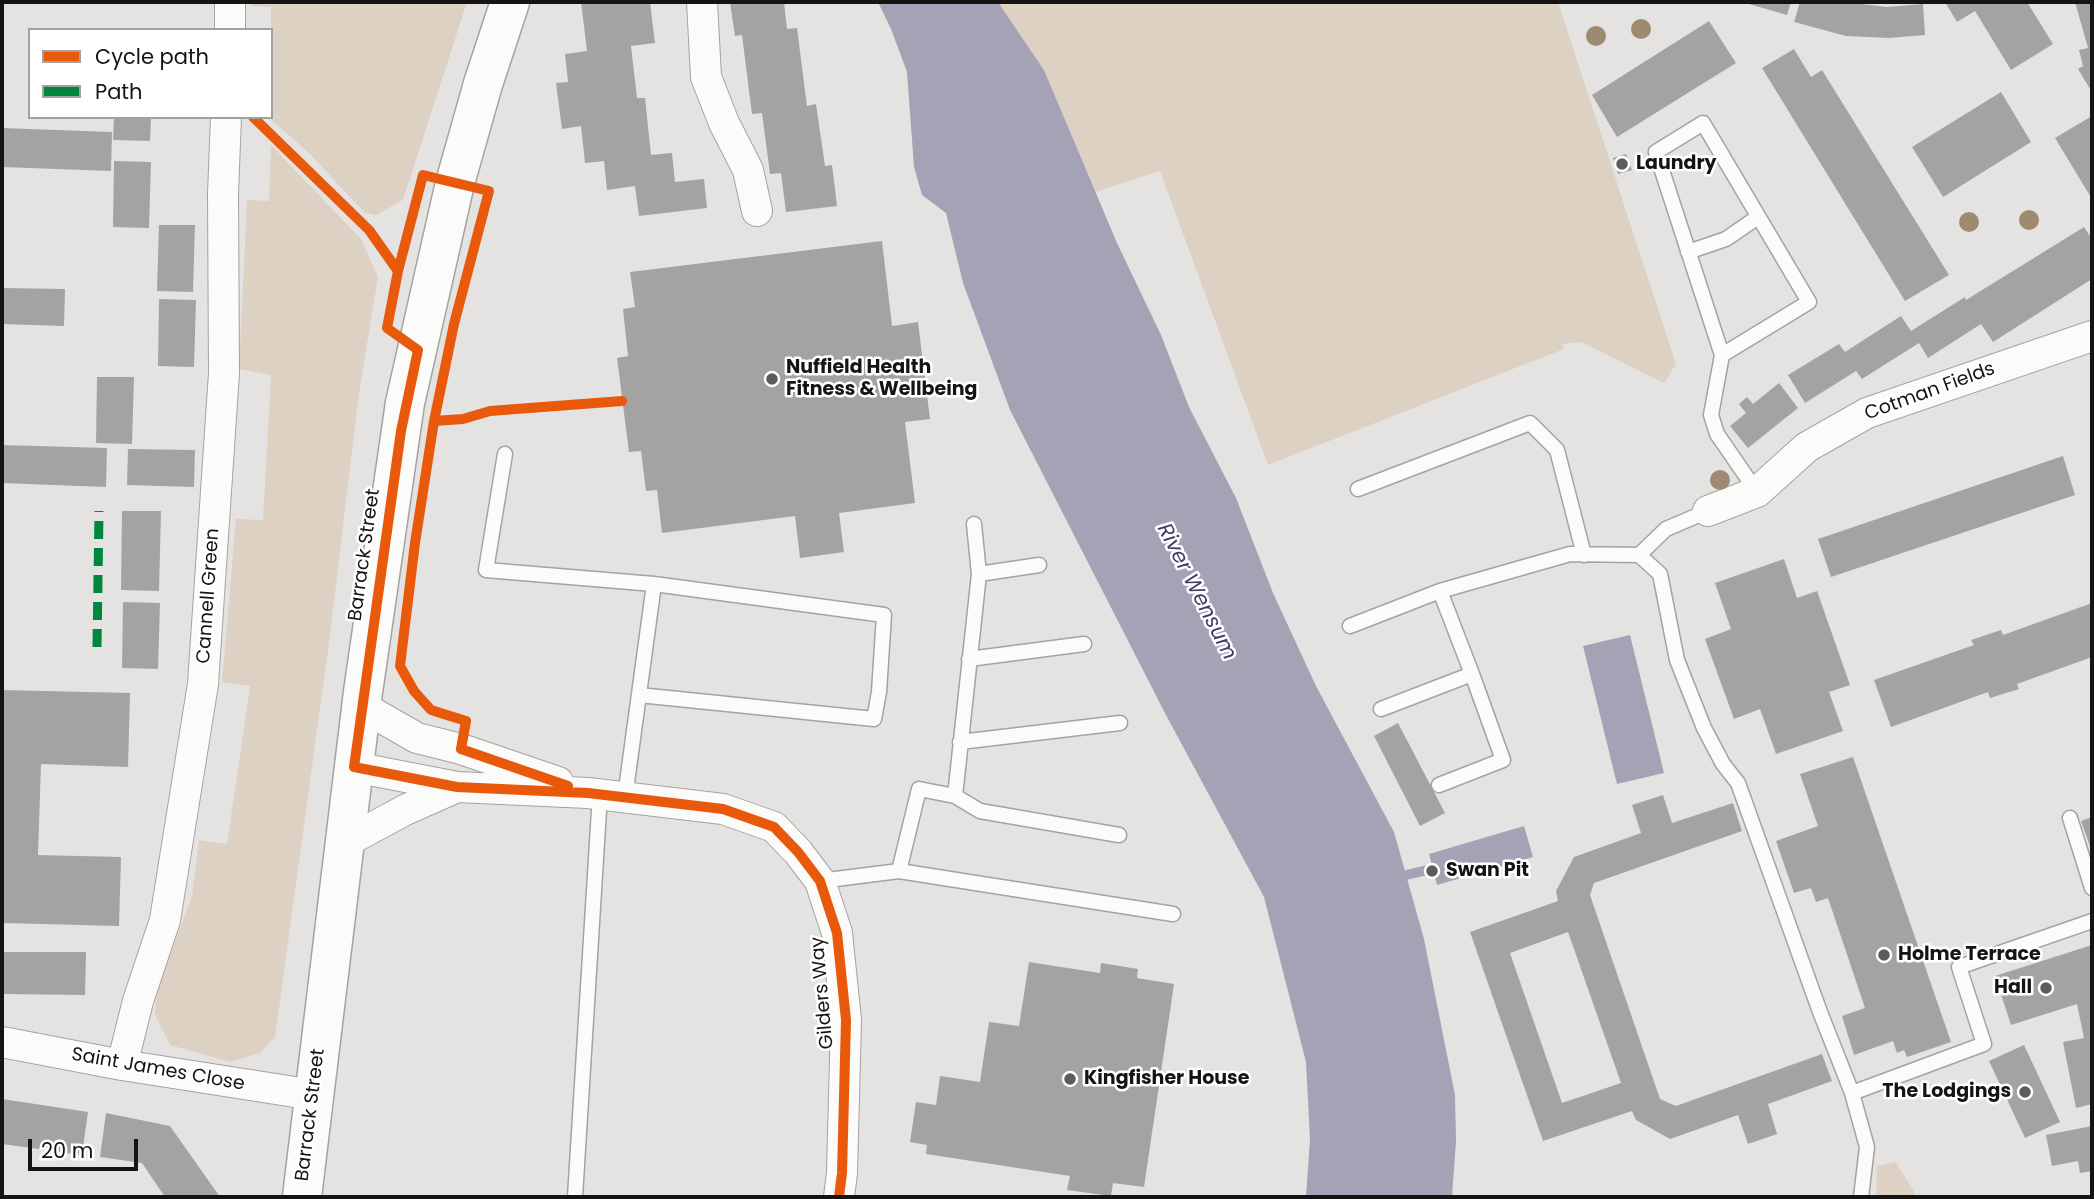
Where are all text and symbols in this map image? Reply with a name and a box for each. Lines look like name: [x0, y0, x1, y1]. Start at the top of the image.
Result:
legend: [28, 28, 273, 119]
text: Cycle path: [95, 42, 209, 71]
text: Path: [95, 77, 142, 106]
place label: Laundry: [1636, 153, 1717, 175]
marker: Laundry: [1614, 156, 1630, 172]
place label: Nuffield Health Fitness & Wellbeing: [786, 357, 977, 401]
street label: Cotman Fields: [1862, 358, 1998, 426]
marker: Nuffield Health Fitness & Wellbeing: [764, 371, 780, 387]
street label: Barrack Street: [344, 487, 386, 623]
water label: River Wensum: [1151, 520, 1241, 664]
street label: Cannell Green: [193, 528, 225, 664]
place label: Swan Pit: [1446, 860, 1529, 882]
marker: Swan Pit: [1424, 863, 1440, 879]
street label: Gilders Way: [807, 936, 839, 1050]
place label: Holme Terrace: [1898, 944, 2041, 966]
marker: Holme Terrace: [1876, 947, 1892, 963]
place label: Hall: [1994, 977, 2032, 999]
marker: Hall: [2038, 980, 2054, 996]
street label: Saint James Close: [70, 1044, 246, 1096]
street label: Barrack Street: [292, 1047, 330, 1183]
place label: Kingfisher House: [1084, 1068, 1249, 1090]
marker: Kingfisher House: [1062, 1071, 1078, 1087]
place label: The Lodgings: [1882, 1081, 2011, 1103]
marker: The Lodgings: [2017, 1084, 2033, 1100]
scale bar: [32, 1126, 142, 1170]
text: 20 m: [41, 1136, 94, 1165]

